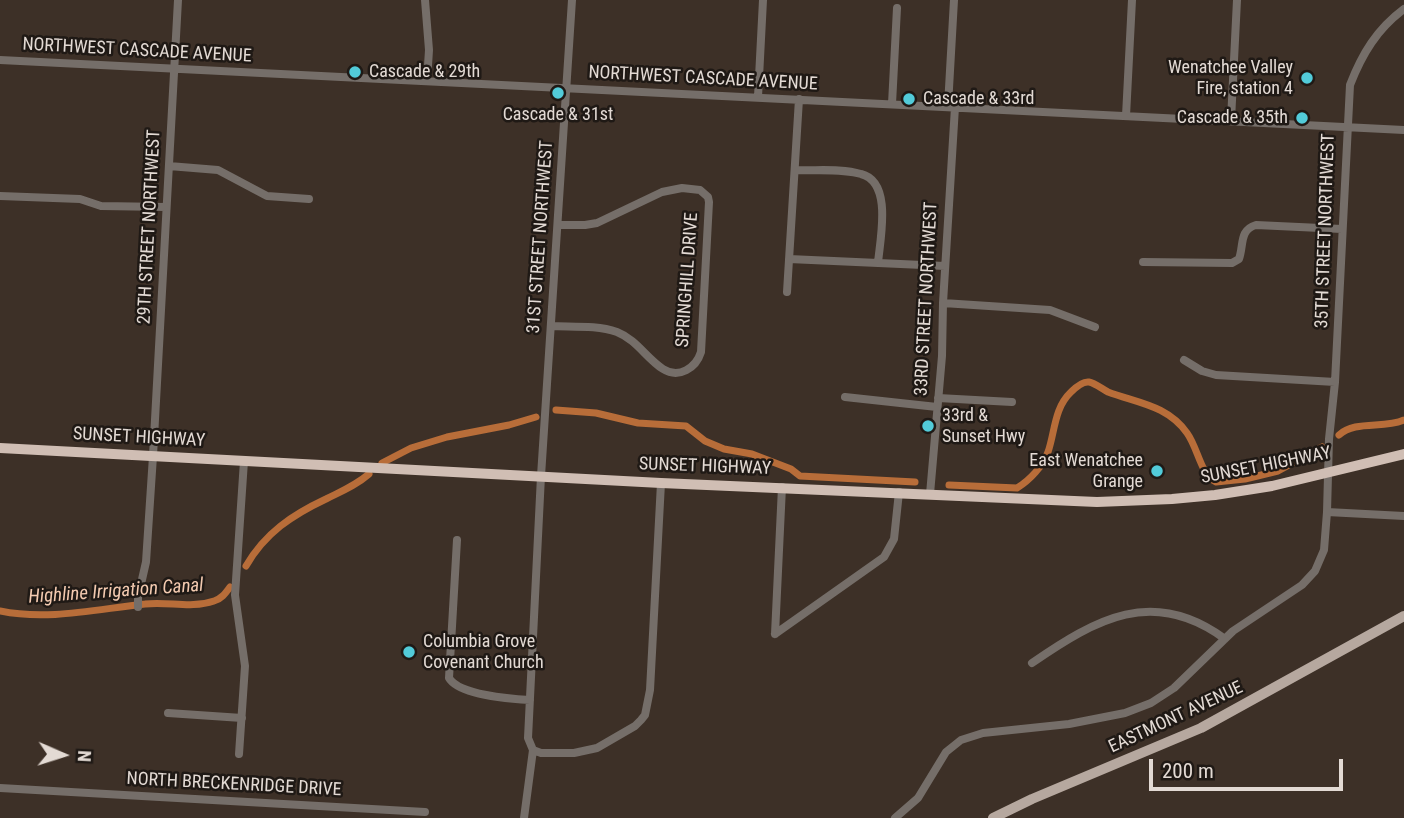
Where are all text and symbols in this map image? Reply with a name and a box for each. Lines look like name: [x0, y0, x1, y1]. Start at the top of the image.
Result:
street label: NORTHWEST CASCADE AVENUE: [22, 34, 252, 68]
place label: Wenatchee Valley Fire, station 4: [1168, 57, 1293, 100]
place label: Cascade & 29th: [369, 61, 480, 83]
street label: NORTHWEST CASCADE AVENUE: [588, 62, 818, 96]
marker: Cascade & 29th: [347, 64, 363, 80]
marker: Wenatchee Valley Fire, station 4: [1299, 70, 1315, 86]
marker: Cascade & 31st: [550, 85, 566, 101]
place label: Cascade & 33rd: [923, 88, 1034, 110]
marker: Cascade & 33rd: [901, 91, 917, 107]
place label: Cascade & 31st: [503, 104, 613, 126]
place label: Cascade & 35th: [1177, 107, 1288, 129]
marker: Cascade & 35th: [1294, 110, 1310, 126]
street label: 29TH STREET NORTHWEST: [134, 129, 166, 325]
street label: 35TH STREET NORTHWEST: [1312, 133, 1340, 329]
street label: 31ST STREET NORTHWEST: [523, 140, 559, 334]
street label: 33RD STREET NORTHWEST: [911, 201, 943, 397]
street label: SPRINGHILL DRIVE: [673, 212, 703, 348]
place label: 33rd & Sunset Hwy: [942, 405, 1025, 448]
marker: 33rd & Sunset Hwy: [920, 418, 936, 434]
street label: SUNSET HIGHWAY: [72, 424, 206, 452]
street label: SUNSET HIGHWAY: [1199, 443, 1333, 489]
place label: East Wenatchee Grange: [1029, 450, 1143, 492]
street label: SUNSET HIGHWAY: [638, 454, 772, 480]
marker: East Wenatchee Grange: [1149, 463, 1165, 479]
water label: Highline Irrigation Canal: [28, 575, 204, 609]
place label: Columbia Grove Covenant Church: [423, 631, 544, 674]
marker: Columbia Grove Covenant Church: [401, 644, 417, 660]
street label: EASTMONT AVENUE: [1105, 677, 1247, 759]
north arrow: [28, 720, 98, 790]
scale bar: [1152, 744, 1346, 788]
text: N: [73, 750, 96, 763]
text: 200 m: [1162, 759, 1214, 783]
street label: NORTH BRECKENRIDGE DRIVE: [126, 769, 342, 801]

